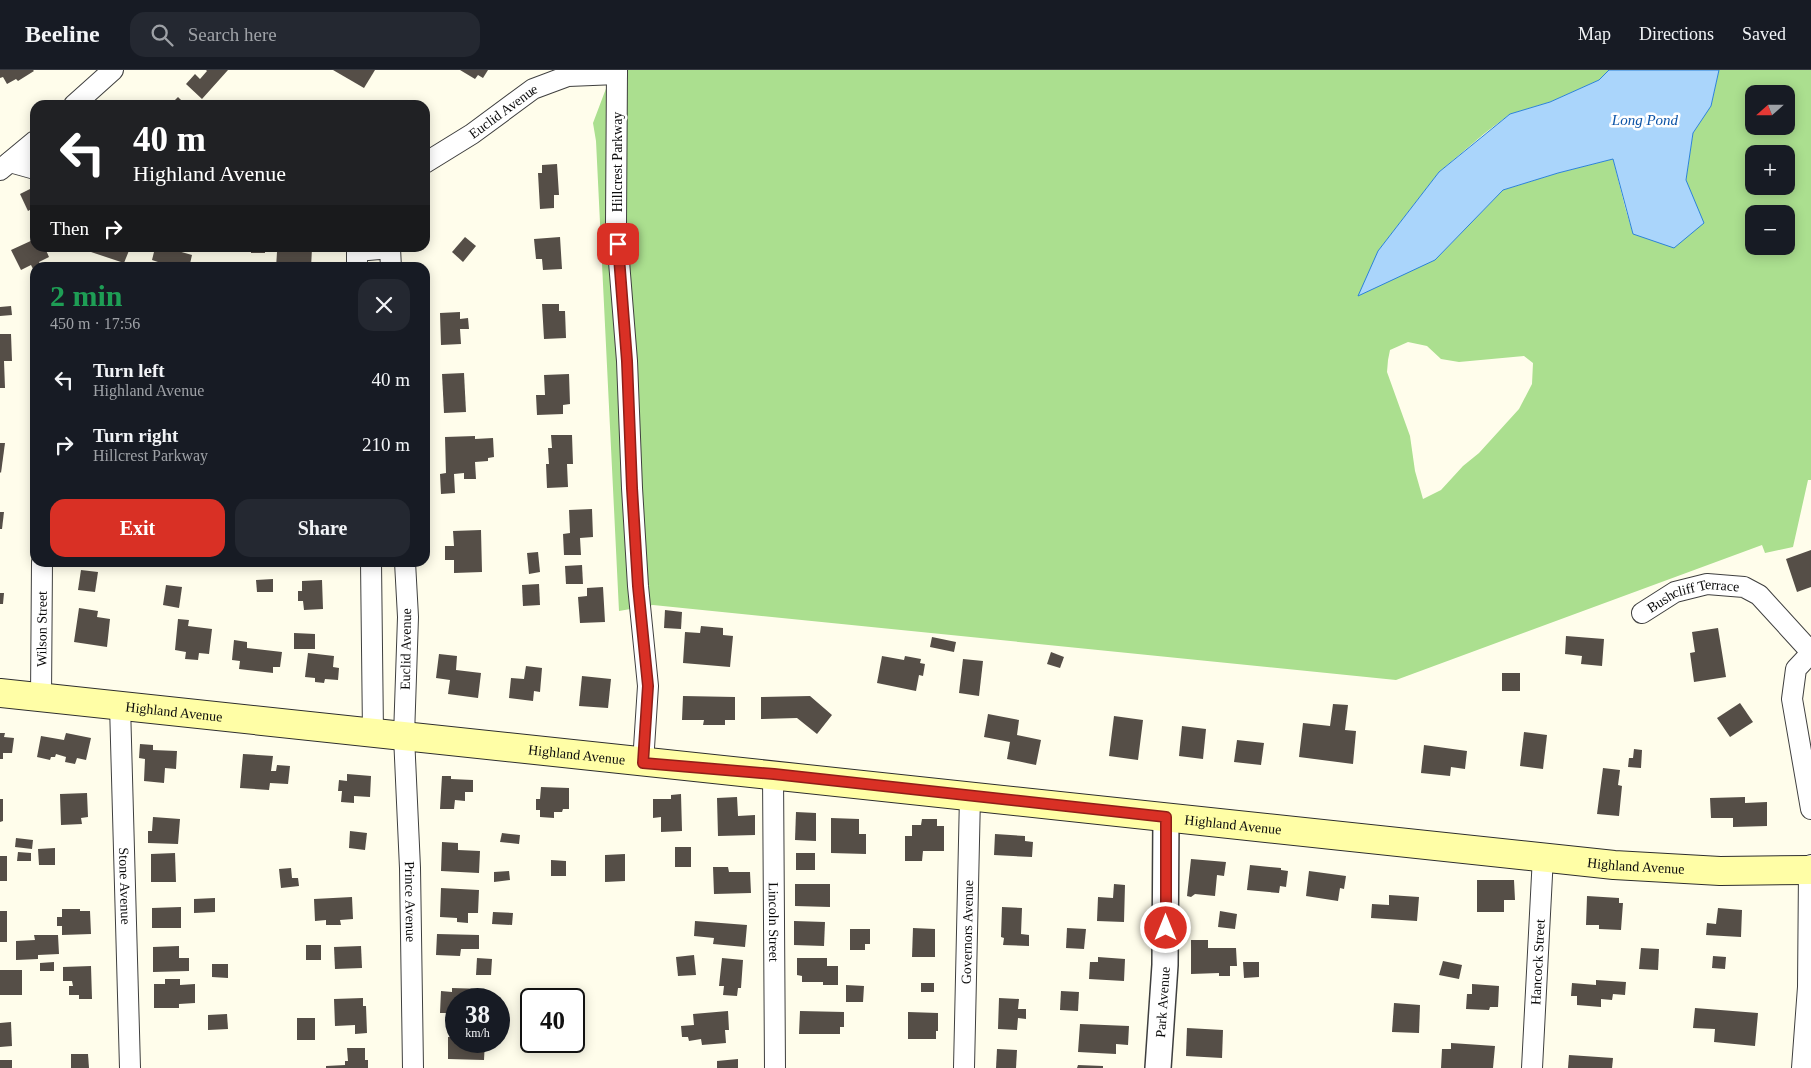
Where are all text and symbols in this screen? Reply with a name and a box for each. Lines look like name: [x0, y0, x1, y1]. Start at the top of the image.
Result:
search box: [130, 12, 480, 57]
text: Beeline: [25, 21, 100, 47]
icon: search: [148, 21, 176, 49]
text: Search here: [188, 24, 277, 45]
text: Map: [1578, 24, 1611, 44]
text: Directions: [1639, 24, 1714, 44]
text: Saved: [1742, 24, 1786, 44]
street label: Euclid Avenue: [466, 81, 539, 141]
north arrow: [1745, 85, 1795, 135]
map controls: [1745, 85, 1795, 255]
street label: Hillcrest Parkway: [610, 112, 625, 212]
water label: Long Pond: [1611, 112, 1679, 128]
icon: left: [50, 120, 115, 185]
text: 40 m: [133, 120, 206, 159]
button: +: [1745, 145, 1795, 195]
text: Highland Avenue: [133, 161, 286, 186]
button: −: [1745, 205, 1795, 255]
icon: right: [99, 215, 127, 243]
text: Then: [50, 218, 89, 239]
pin: [597, 223, 639, 265]
icon: arrive: [604, 230, 632, 258]
text: 2 min: [50, 279, 123, 312]
button: close: [358, 279, 410, 331]
text: 450 m · 17:56: [50, 315, 140, 332]
text: Turn left: [93, 360, 165, 381]
icon: left: [50, 366, 78, 394]
text: 40 m: [371, 369, 410, 390]
text: Highland Avenue: [93, 382, 204, 399]
text: Turn right: [93, 425, 178, 446]
icon: right: [50, 431, 78, 459]
text: 210 m: [362, 434, 410, 455]
text: Hillcrest Parkway: [93, 447, 208, 464]
button: Exit: [50, 499, 225, 557]
button: Share: [235, 499, 410, 557]
street label: Bushcliff Terrace: [1644, 576, 1740, 615]
street label: Wilson Street: [34, 591, 49, 667]
street label: Euclid Avenue: [398, 608, 414, 690]
street label: Highland Avenue: [125, 699, 223, 724]
street label: Highland Avenue: [528, 742, 626, 767]
street label: Highland Avenue: [1184, 812, 1282, 837]
street label: Stone Avenue: [116, 847, 134, 925]
street label: Highland Avenue: [1587, 855, 1685, 876]
street label: Prince Avenue: [402, 861, 419, 942]
street label: Governors Avenue: [958, 880, 976, 984]
street label: Lincoln Street: [766, 882, 782, 962]
position arrow: [1139, 901, 1191, 953]
street label: Hancock Street: [1528, 919, 1547, 1005]
street label: Park Avenue: [1153, 966, 1172, 1038]
speed limit sign: 40: [520, 988, 585, 1053]
text: 38: [465, 1001, 490, 1028]
text: km/h: [465, 1026, 490, 1040]

